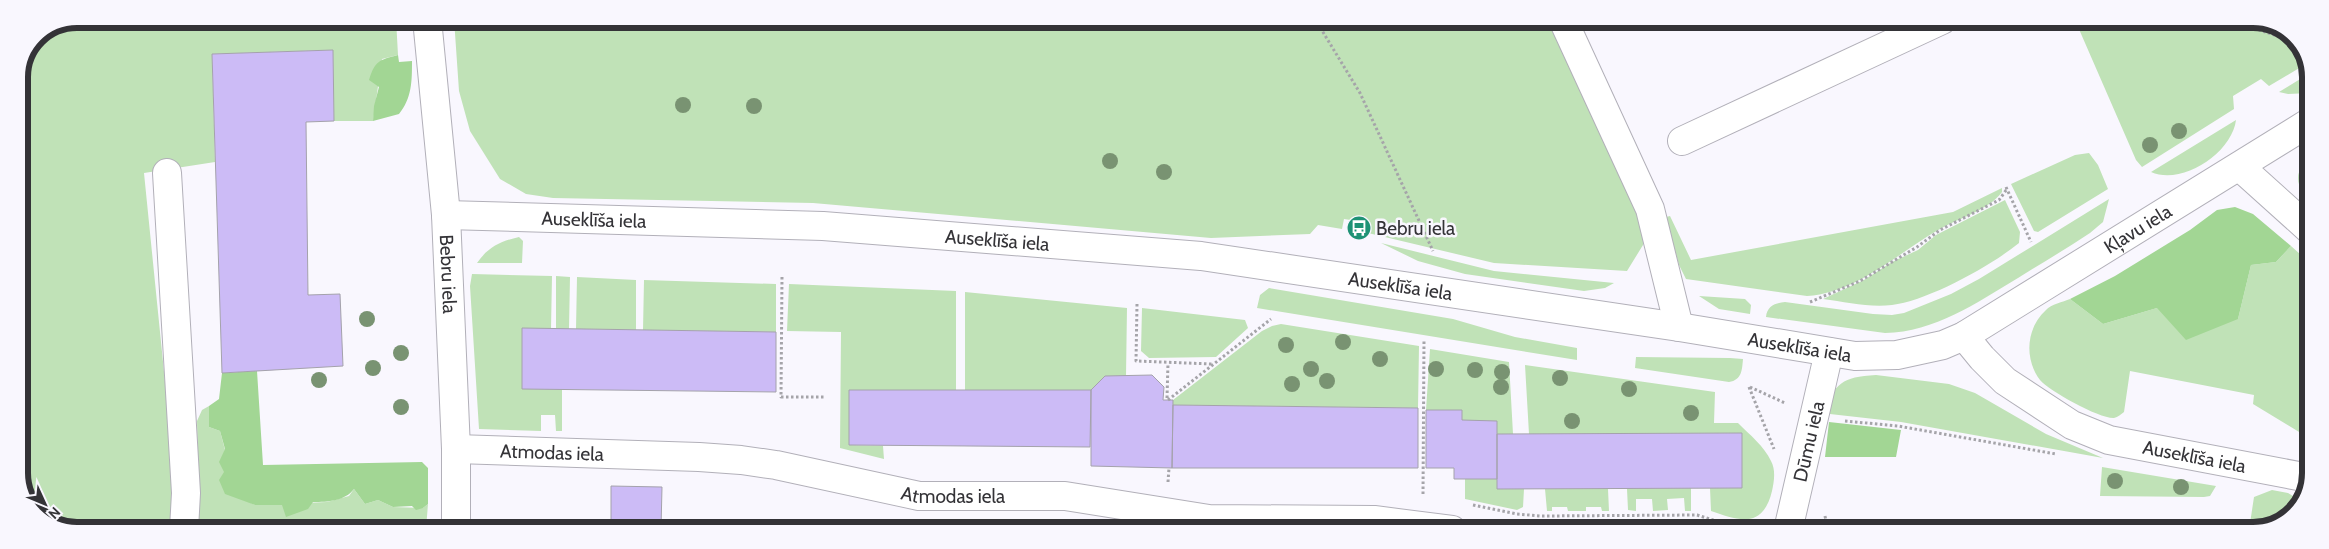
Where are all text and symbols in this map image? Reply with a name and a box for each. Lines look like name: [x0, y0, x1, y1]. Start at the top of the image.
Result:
street label: Kļavu iela: [2100, 199, 2176, 258]
street label: Auseklīša iela: [541, 206, 647, 232]
bus stop icon: Bebru iela: [1346, 215, 1372, 241]
place label: Bebru iela: [1376, 217, 1455, 240]
street label: Auseklīša iela: [944, 224, 1050, 255]
street label: Bebru iela: [435, 234, 462, 314]
street label: Auseklīša iela: [1347, 267, 1454, 305]
street label: Auseklīša iela: [1746, 327, 1853, 367]
street label: Dūmu iela: [1788, 399, 1829, 484]
street label: Auseklīša iela: [2141, 435, 2248, 477]
street label: Atmodas iela: [500, 439, 604, 465]
north arrow: [20, 479, 70, 529]
street label: Atmodas iela: [899, 481, 1005, 508]
text: N: [44, 503, 64, 523]

